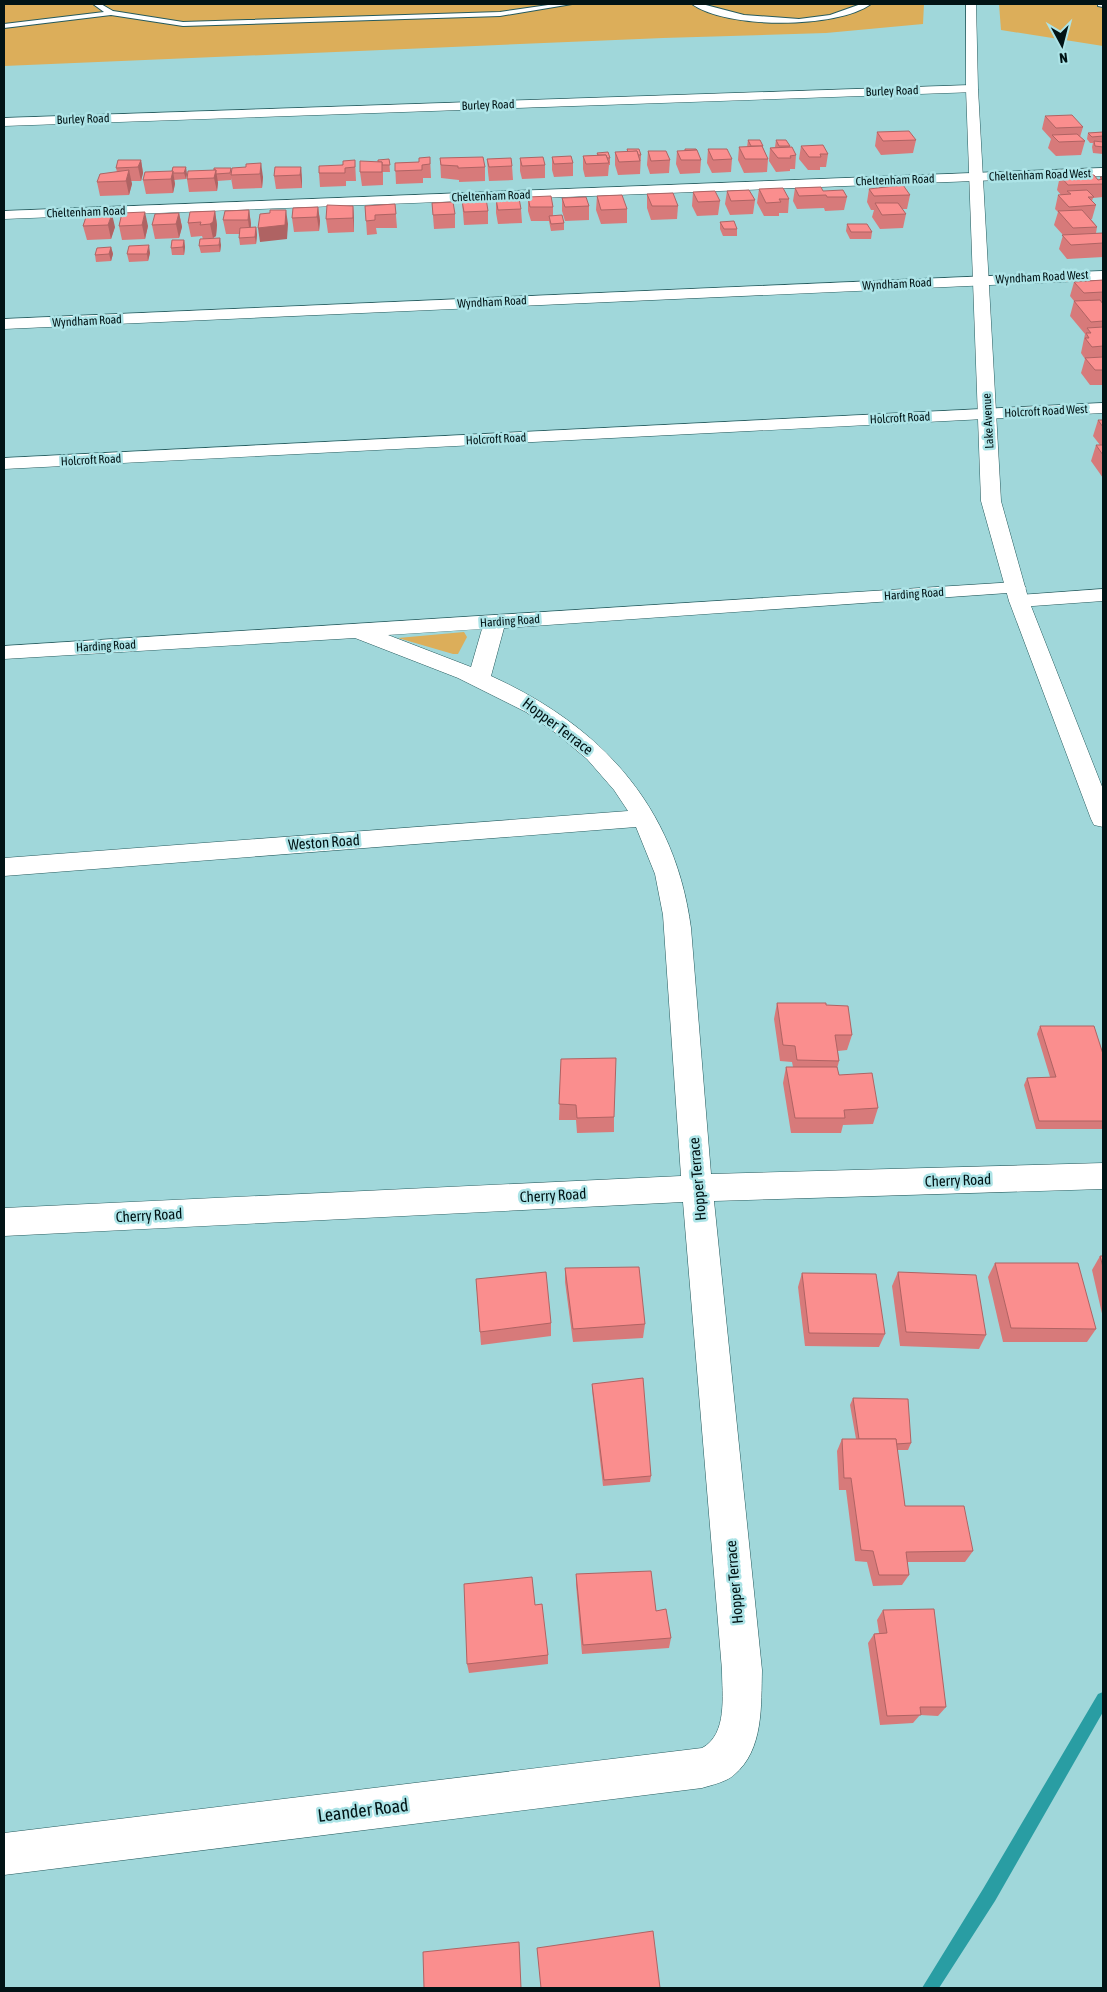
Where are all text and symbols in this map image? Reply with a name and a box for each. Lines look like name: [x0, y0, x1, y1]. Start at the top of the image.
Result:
north arrow: [1037, 20, 1087, 70]
text: N: [1059, 49, 1069, 66]
street label: Burley Road: [865, 83, 919, 99]
street label: Burley Road: [461, 97, 515, 113]
street label: Burley Road: [56, 111, 110, 127]
street label: Cheltenham Road West: [989, 166, 1092, 184]
street label: Cheltenham Road: [855, 172, 935, 188]
street label: Cheltenham Road: [451, 188, 531, 204]
street label: Cheltenham Road: [46, 204, 126, 220]
street label: Wyndham Road West: [995, 268, 1089, 286]
street label: Wyndham Road: [862, 275, 932, 293]
street label: Wyndham Road: [457, 293, 527, 311]
street label: Wyndham Road: [52, 312, 122, 330]
street label: Lake Avenue: [980, 393, 996, 449]
street label: Holcroft Road West: [1004, 402, 1089, 420]
street label: Holcroft Road: [869, 409, 931, 427]
street label: Holcroft Road: [465, 430, 527, 448]
street label: Holcroft Road: [60, 451, 122, 469]
street label: Harding Road: [884, 585, 944, 603]
street label: Harding Road: [480, 612, 540, 630]
street label: Harding Road: [76, 637, 136, 655]
street label: Hopper Terrace: [519, 694, 597, 758]
street label: Weston Road: [288, 831, 360, 853]
street label: Hopper Terrace: [685, 1136, 709, 1221]
street label: Cherry Road: [924, 1170, 992, 1190]
street label: Cherry Road: [519, 1185, 587, 1205]
street label: Cherry Road: [115, 1205, 183, 1225]
street label: Hopper Terrace: [722, 1539, 746, 1624]
street label: Leander Road: [317, 1794, 409, 1826]

